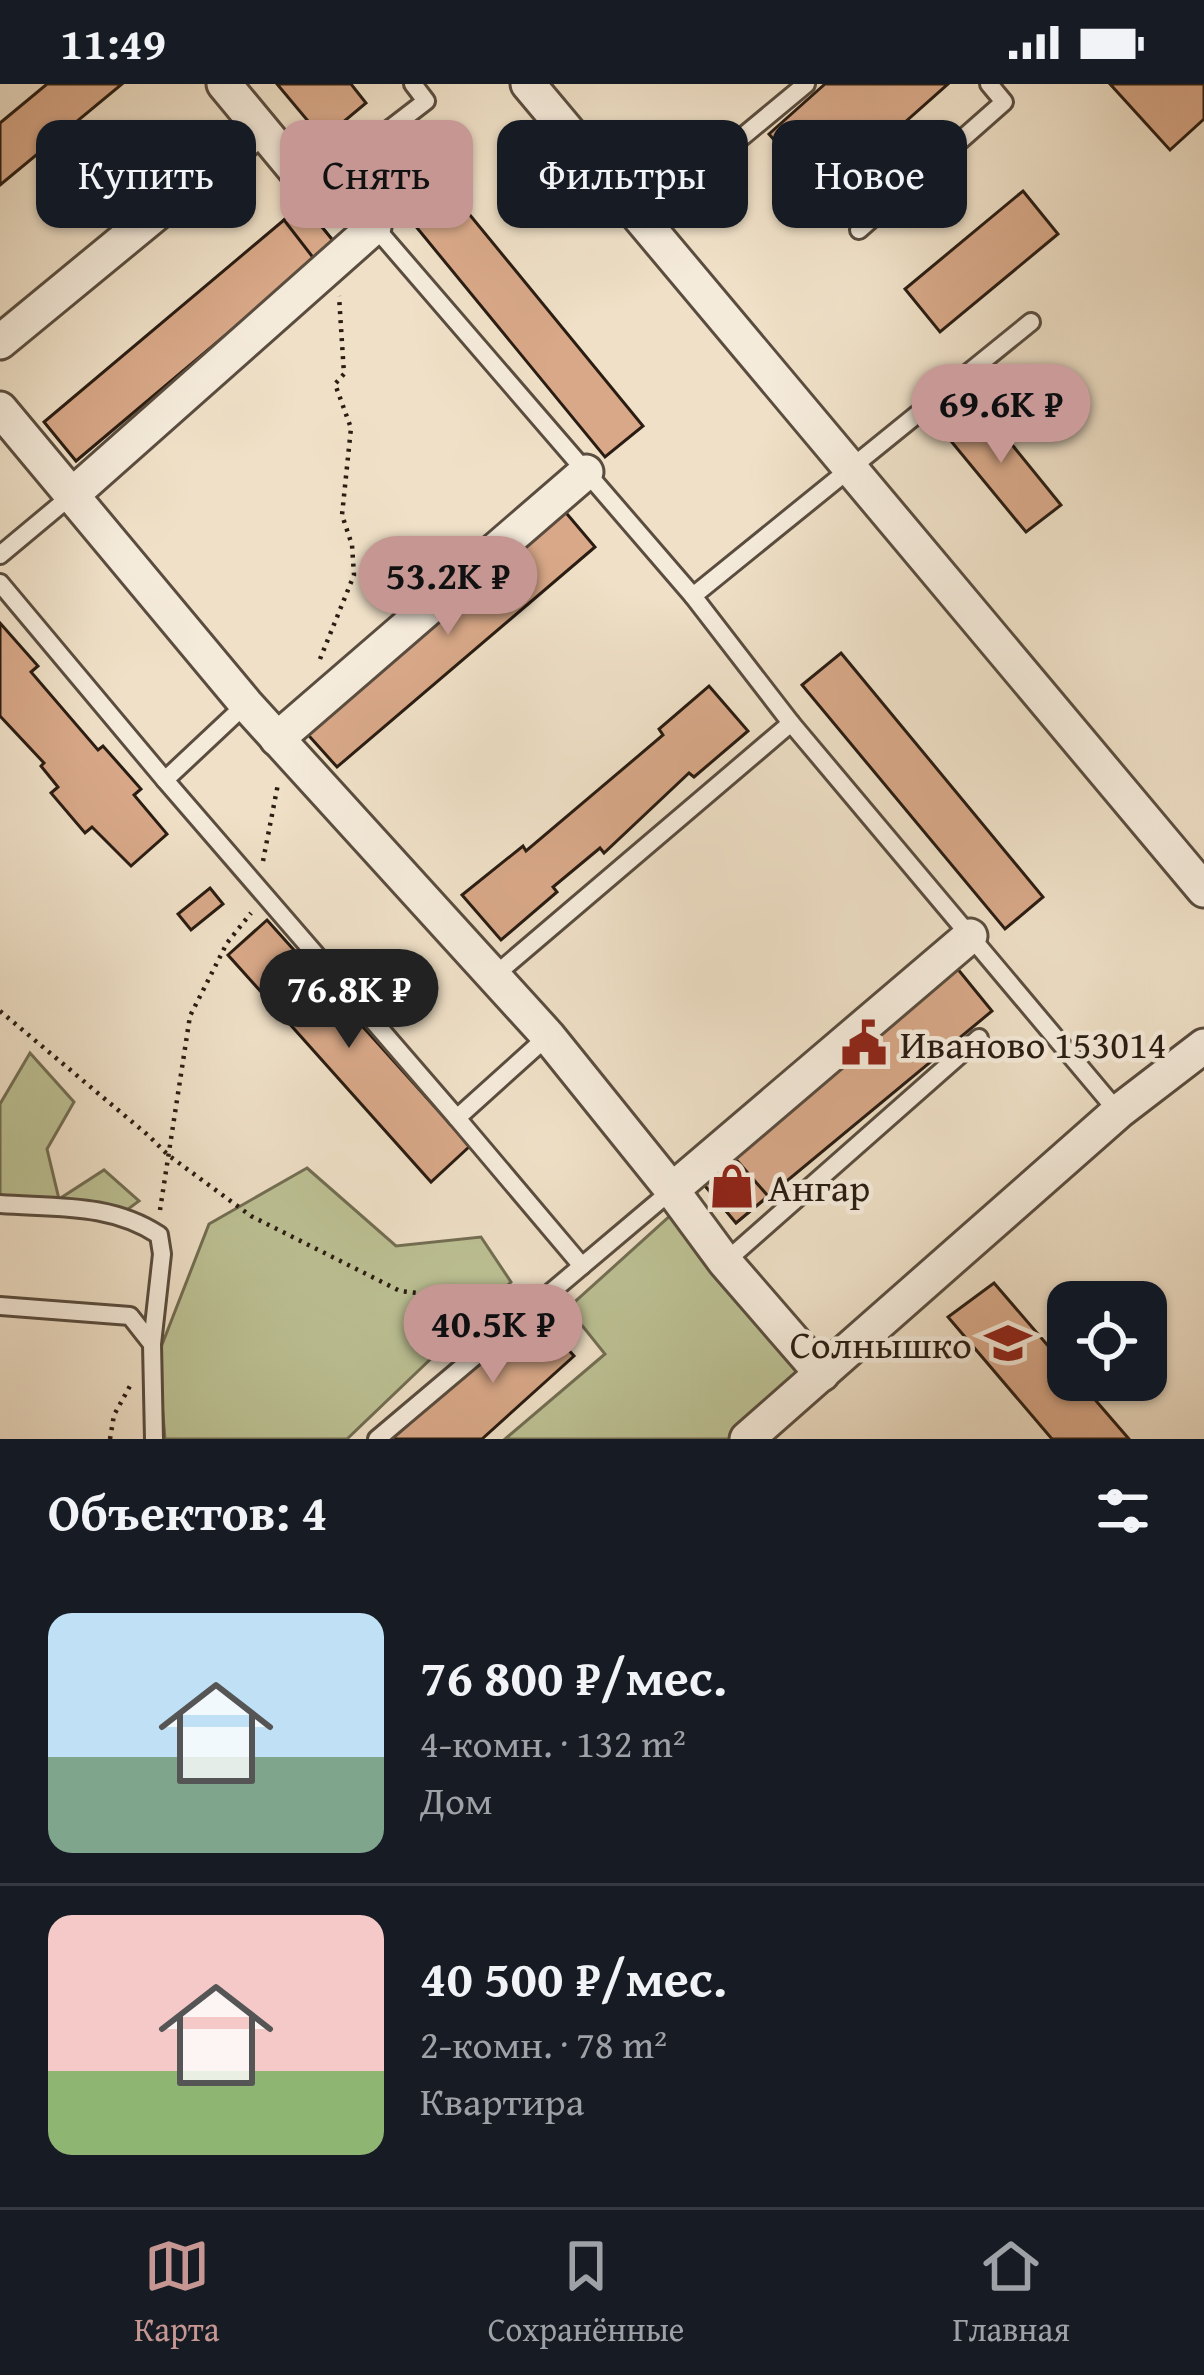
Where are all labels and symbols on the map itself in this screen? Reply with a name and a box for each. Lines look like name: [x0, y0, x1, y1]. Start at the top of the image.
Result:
pin: 69.6K ₽: [890, 364, 1112, 466]
pin: 53.2K ₽: [337, 536, 559, 638]
pin: 76.8K ₽: [238, 949, 460, 1051]
place label: Иваново 153014: [900, 1015, 1167, 1072]
public building icon: Иваново 153014: [839, 1018, 889, 1068]
place label: Ангар: [768, 1158, 870, 1215]
shop icon: Ангар: [707, 1161, 757, 1211]
pin: 40.5K ₽: [382, 1284, 604, 1386]
place label: Солнышко: [790, 1315, 972, 1372]
school or university icon: Солнышко: [983, 1318, 1033, 1368]

